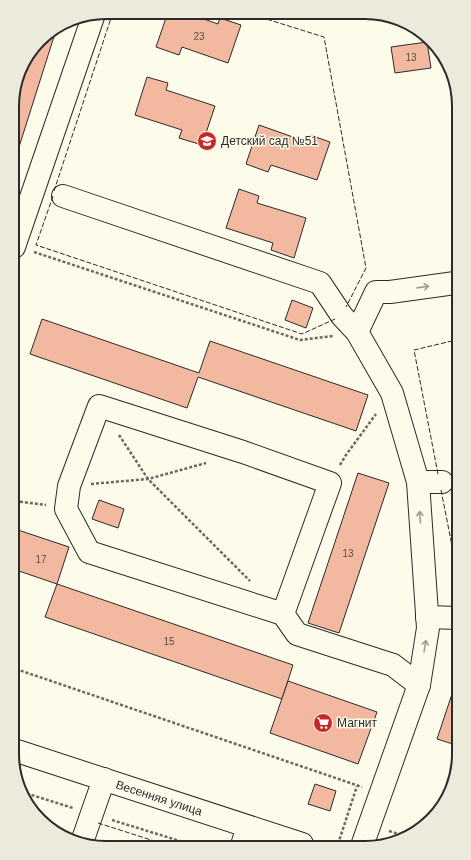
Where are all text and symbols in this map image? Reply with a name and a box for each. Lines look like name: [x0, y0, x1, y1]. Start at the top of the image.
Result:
house number: 23: [193, 31, 205, 42]
house number: 13: [405, 52, 417, 63]
school or university icon: Детский сад №51: [196, 130, 218, 152]
place label: Детский сад №51: [221, 134, 318, 148]
one-way arrow: [416, 283, 429, 291]
one-way arrow: [417, 511, 424, 524]
house number: 13: [342, 548, 354, 559]
house number: 17: [35, 554, 47, 565]
house number: 15: [163, 636, 175, 647]
one-way arrow: [421, 640, 429, 653]
supermarket icon: Магнит: [312, 712, 334, 734]
place label: Магнит: [337, 716, 378, 730]
street label: Весенняя улица: [114, 777, 204, 819]

